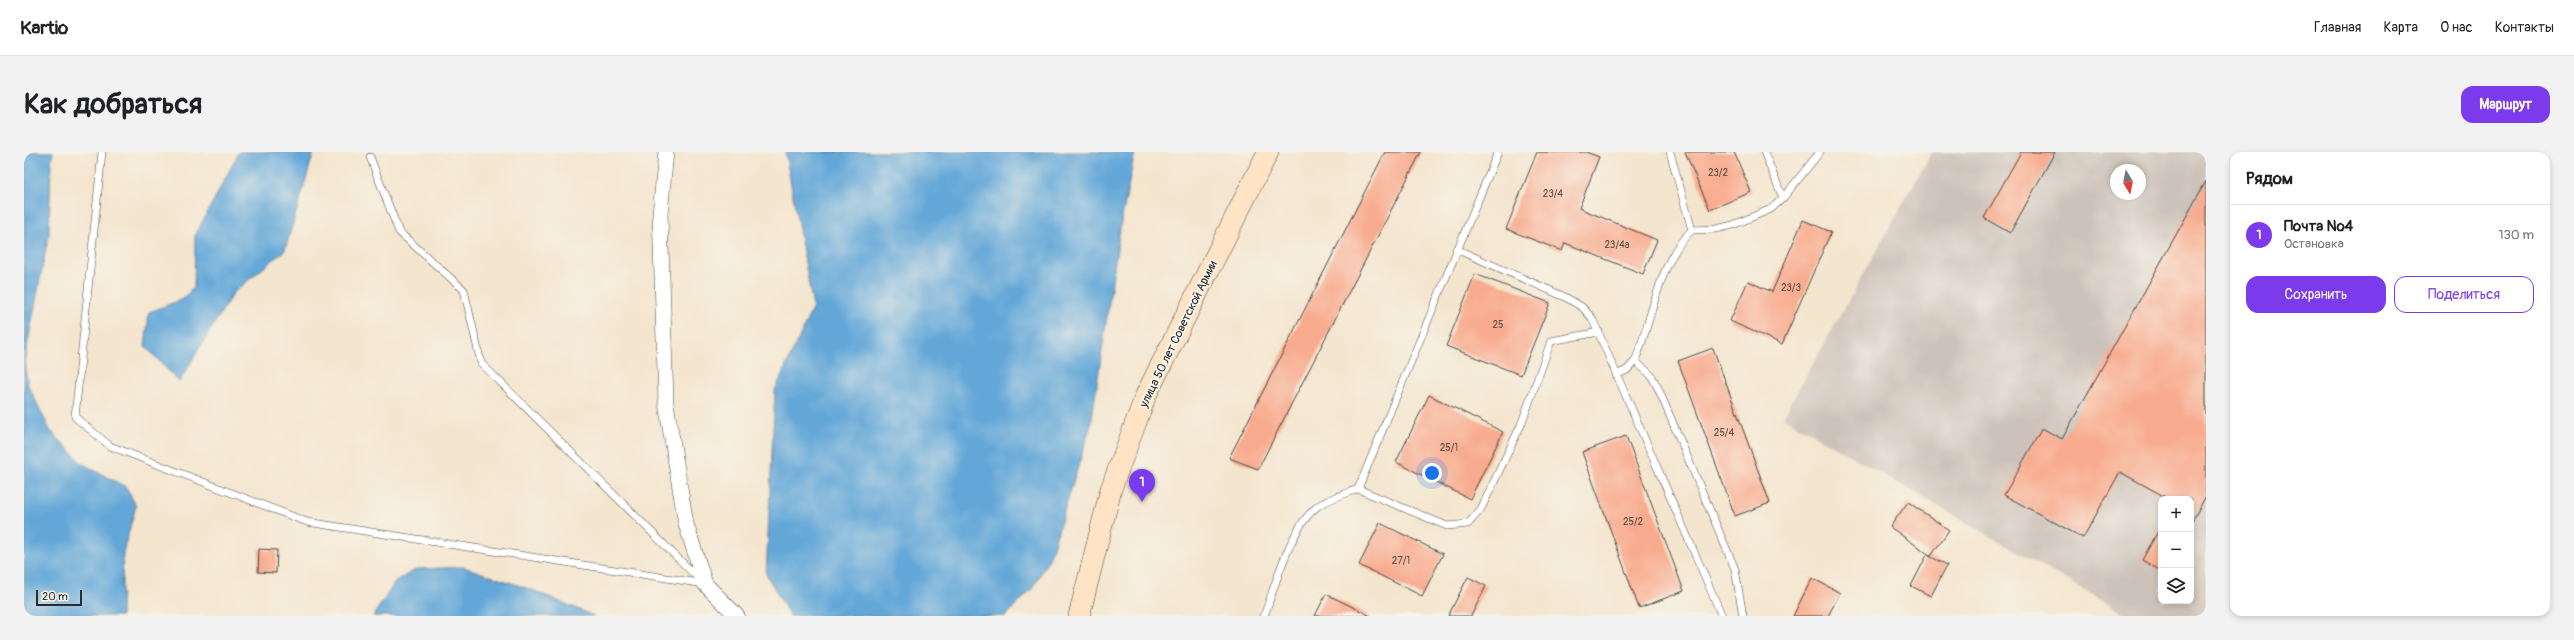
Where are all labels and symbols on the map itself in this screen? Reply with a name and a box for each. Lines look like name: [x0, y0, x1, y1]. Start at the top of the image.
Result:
north arrow: [2110, 164, 2146, 200]
house number: 23/2: [1708, 167, 1728, 179]
house number: 23/4: [1543, 188, 1563, 200]
house number: 23/4а: [1605, 239, 1630, 251]
street label: улица 50 лет Советской Армии: [1136, 258, 1221, 411]
house number: 23/3: [1781, 282, 1801, 294]
house number: 25: [1492, 319, 1504, 331]
house number: 25/4: [1714, 427, 1734, 439]
house number: 25/1: [1440, 442, 1458, 454]
your location: [1422, 463, 1442, 483]
pin: 1: [1129, 469, 1155, 502]
house number: 25/2: [1623, 516, 1643, 528]
house number: 27/1: [1392, 555, 1410, 567]
scale bar: [36, 588, 82, 607]

